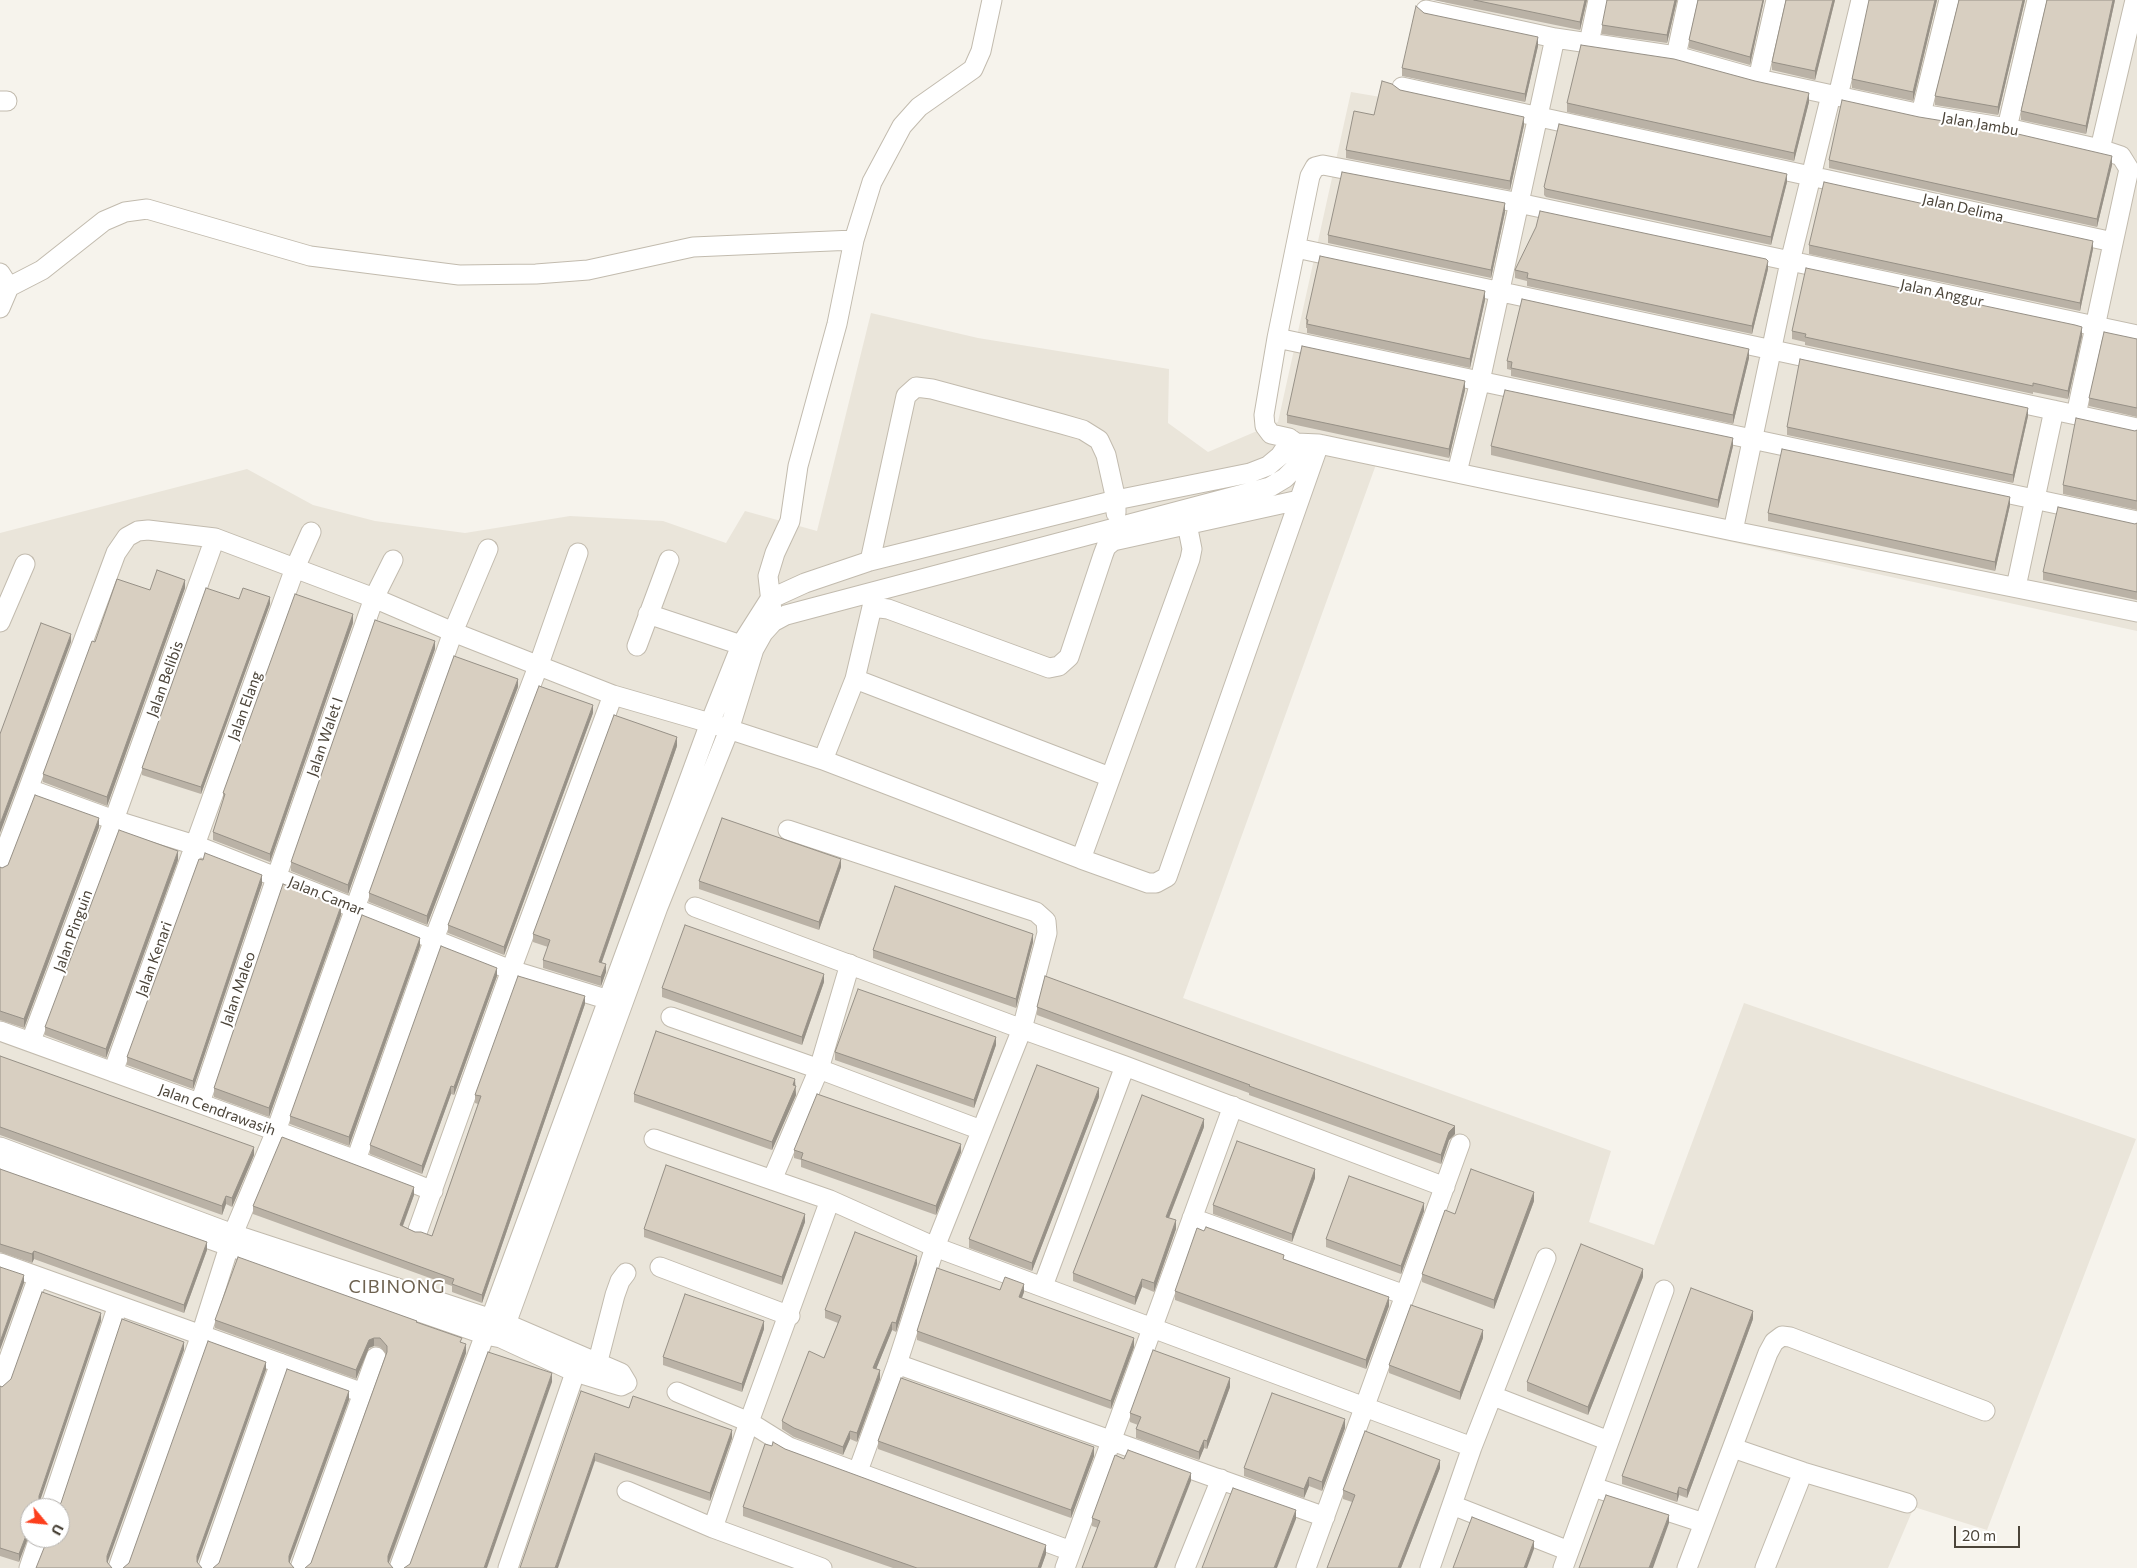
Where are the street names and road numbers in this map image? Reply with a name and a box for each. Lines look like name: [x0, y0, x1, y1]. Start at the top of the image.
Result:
street label: Jalan Jambu: [1940, 108, 2020, 140]
street label: Jalan Delima: [1921, 190, 2005, 226]
street label: Jalan Anggur: [1899, 275, 1985, 311]
street label: Jalan Belibis: [143, 638, 187, 720]
street label: Jalan Elang: [224, 669, 266, 743]
street label: Jalan Walet I: [303, 695, 347, 779]
street label: Jalan Camar: [285, 873, 367, 919]
street label: Jalan Pinguin: [50, 887, 96, 975]
street label: Jalan Kenari: [132, 919, 176, 999]
street label: Jalan Maleo: [217, 949, 259, 1029]
street label: Jalan Cendrawasih: [156, 1080, 278, 1140]

